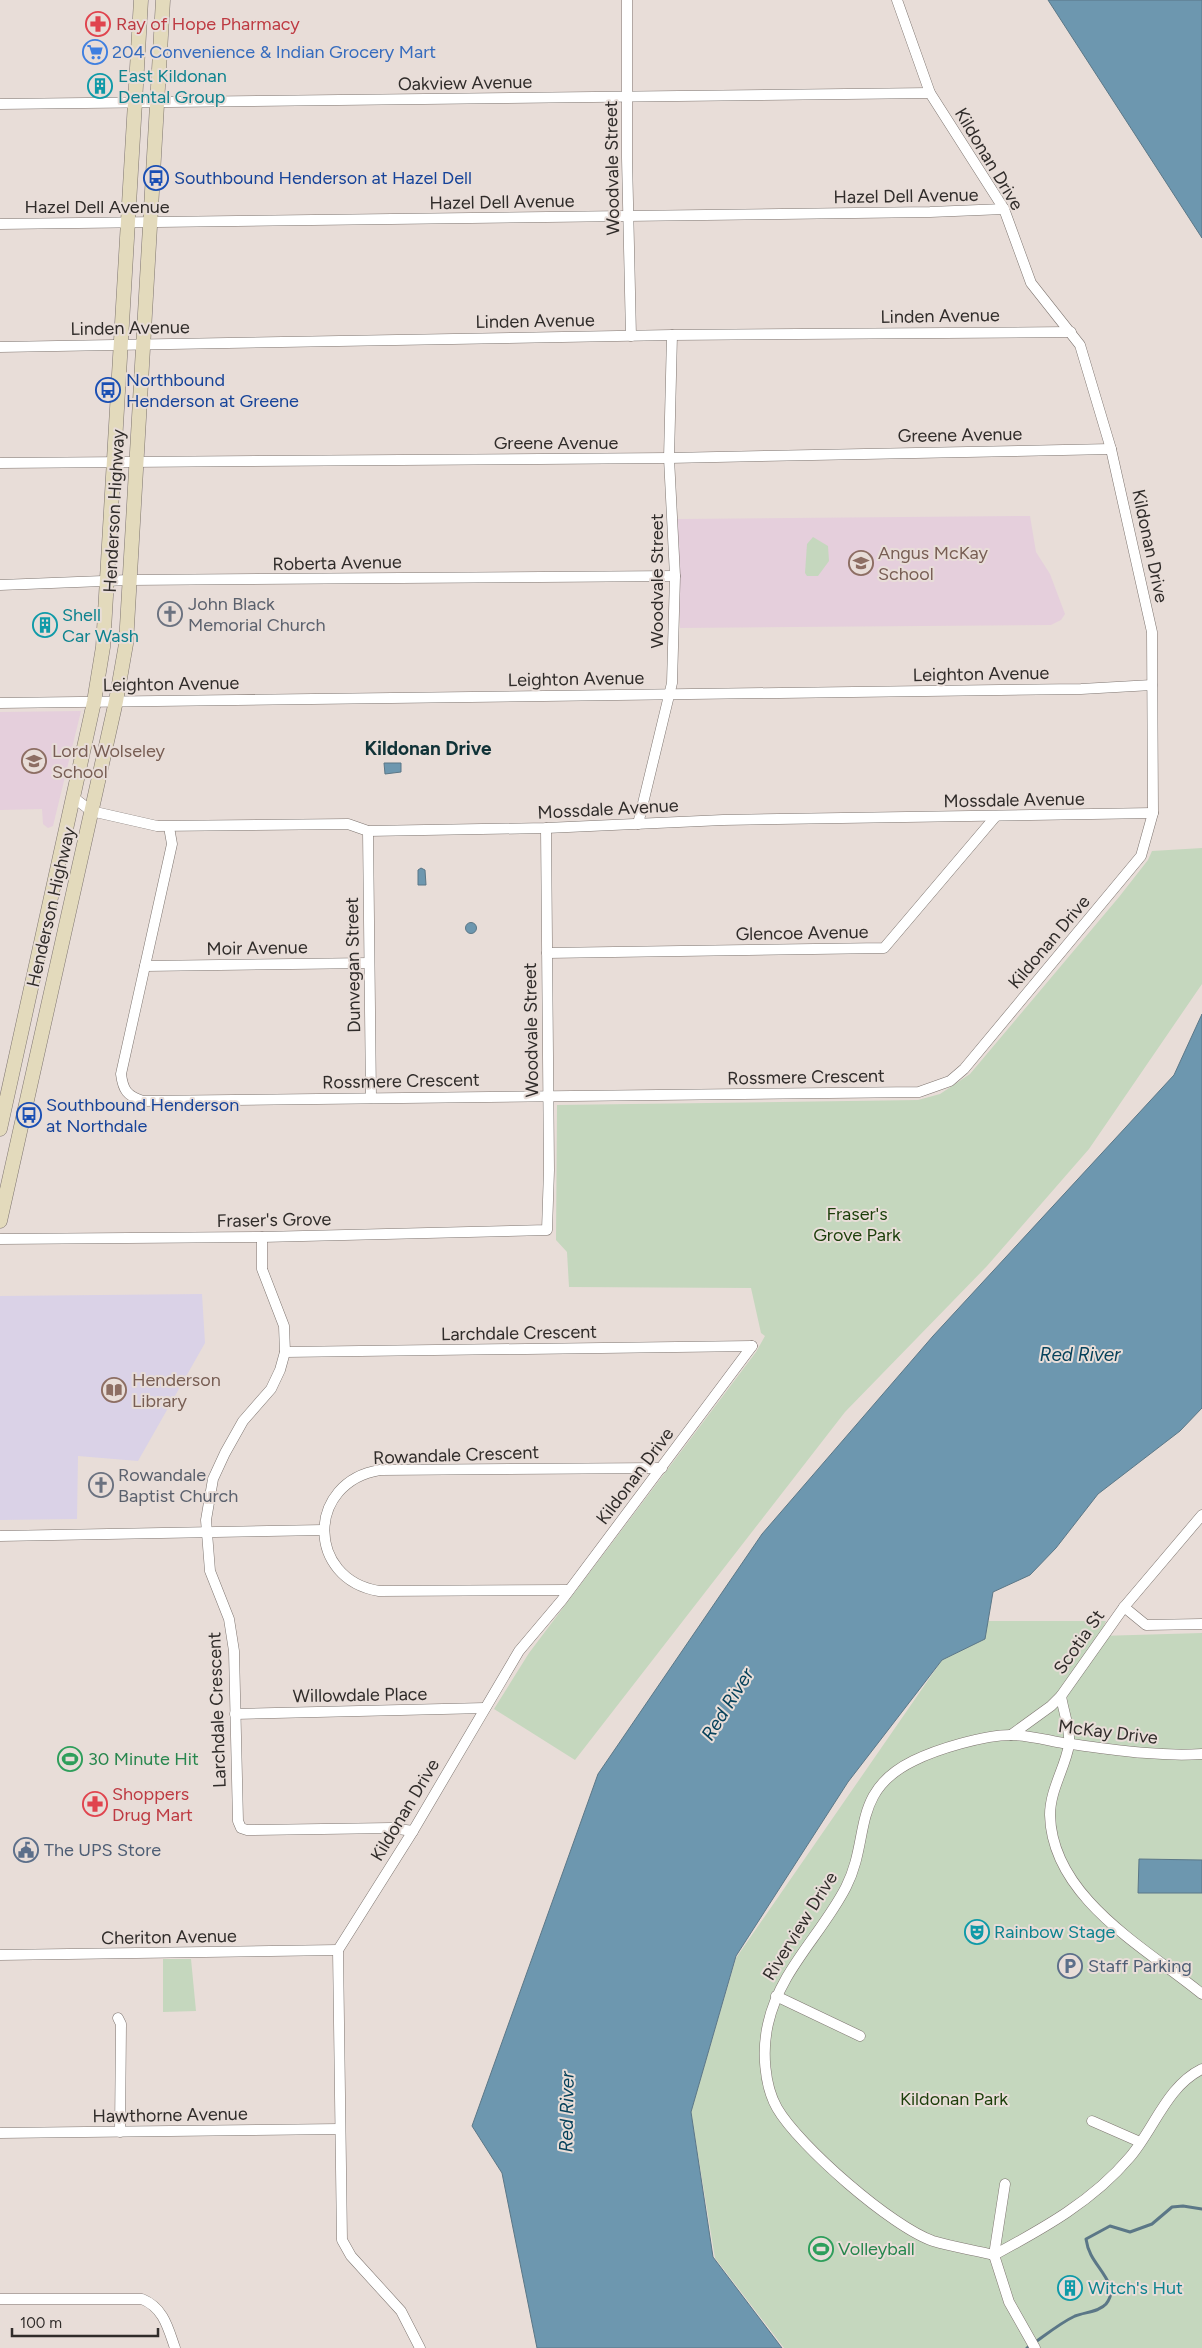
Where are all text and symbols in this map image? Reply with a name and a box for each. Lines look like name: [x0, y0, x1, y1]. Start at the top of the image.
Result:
pharmacy icon: Ray of Hope Pharmacy: [85, 11, 111, 37]
place label: Ray of Hope Pharmacy: [116, 13, 300, 35]
supermarket icon: 204 Convenience & Indian Grocery Mart: [82, 39, 108, 65]
place label: 204 Convenience & Indian Grocery Mart: [112, 41, 436, 63]
place label: East Kildonan Dental Group: [118, 65, 227, 108]
street label: Oakview Avenue: [398, 71, 533, 95]
building icon: East Kildonan Dental Group: [87, 73, 113, 99]
street label: Woodvale Street: [600, 100, 624, 236]
street label: Kildonan Drive: [950, 104, 1028, 214]
bus stop icon: Southbound Henderson at Hazel Dell: [143, 165, 169, 191]
place label: Southbound Henderson at Hazel Dell: [174, 167, 472, 189]
street label: Hazel Dell Avenue: [833, 184, 979, 208]
street label: Hazel Dell Avenue: [429, 190, 575, 214]
street label: Hazel Dell Avenue: [24, 196, 170, 218]
street label: Linden Avenue: [880, 304, 1000, 328]
street label: Linden Avenue: [475, 309, 595, 333]
street label: Linden Avenue: [70, 316, 190, 340]
place label: Northbound Henderson at Greene: [126, 369, 299, 412]
bus stop icon: Northbound Henderson at Greene: [95, 377, 121, 403]
street label: Greene Avenue: [898, 423, 1023, 447]
street label: Henderson Highway: [99, 428, 129, 593]
street label: Greene Avenue: [494, 432, 618, 454]
street label: Kildonan Drive: [1127, 487, 1173, 605]
street label: Woodvale Street: [646, 513, 668, 648]
place label: Angus McKay School: [878, 542, 989, 585]
school or university icon: Angus McKay School: [848, 550, 874, 576]
street label: Roberta Avenue: [272, 551, 402, 575]
place label: John Black Memorial Church: [188, 593, 326, 636]
church icon: John Black Memorial Church: [157, 601, 183, 627]
place label: Shell Car Wash: [62, 604, 139, 647]
building icon: Shell Car Wash: [32, 612, 58, 638]
street label: Leighton Avenue: [913, 662, 1050, 686]
street label: Leighton Avenue: [508, 667, 645, 691]
street label: Leighton Avenue: [103, 672, 240, 696]
district label: Kildonan Drive: [364, 737, 492, 760]
place label: Lord Wolseley School: [52, 740, 166, 783]
school or university icon: Lord Wolseley School: [21, 748, 47, 774]
street label: Mossdale Avenue: [943, 788, 1085, 812]
street label: Mossdale Avenue: [537, 794, 679, 824]
street label: Henderson Highway: [22, 824, 80, 989]
street label: Kildonan Drive: [1003, 891, 1095, 993]
street label: Dunvegan Street: [341, 897, 365, 1033]
street label: Glencoe Avenue: [735, 921, 869, 945]
street label: Moir Avenue: [206, 936, 308, 960]
street label: Woodvale Street: [519, 962, 543, 1098]
street label: Rossmere Crescent: [727, 1065, 885, 1089]
street label: Rossmere Crescent: [322, 1069, 480, 1093]
place label: Southbound Henderson at Northdale: [46, 1094, 239, 1137]
bus stop icon: Southbound Henderson at Northdale: [16, 1102, 42, 1128]
park label: Fraser's Grove Park: [813, 1203, 901, 1246]
street label: Fraser's Grove: [217, 1208, 332, 1232]
street label: Larchdale Crescent: [441, 1321, 597, 1345]
water label: Red River: [1040, 1343, 1121, 1366]
place label: Henderson Library: [132, 1369, 221, 1412]
library icon: Henderson Library: [101, 1377, 127, 1403]
street label: Kildonan Drive: [591, 1423, 679, 1529]
street label: Rowandale Crescent: [373, 1441, 540, 1469]
place label: Rowandale Baptist Church: [118, 1464, 238, 1507]
church icon: Rowandale Baptist Church: [88, 1472, 114, 1498]
street label: Scotia St: [1049, 1605, 1109, 1678]
street label: Larchdale Crescent: [203, 1631, 231, 1788]
water label: Red River: [696, 1663, 759, 1745]
street label: Willowdale Place: [293, 1683, 428, 1707]
street label: McKay Drive: [1057, 1715, 1159, 1749]
sports icon: 30 Minute Hit: [57, 1746, 83, 1772]
place label: 30 Minute Hit: [88, 1748, 199, 1770]
street label: Kildonan Drive: [366, 1755, 444, 1865]
place label: Shoppers Drug Mart: [112, 1783, 193, 1826]
pharmacy icon: Shoppers Drug Mart: [82, 1791, 108, 1817]
public building icon: The UPS Store: [13, 1837, 39, 1863]
place label: The UPS Store: [44, 1839, 161, 1861]
street label: Riverview Drive: [758, 1868, 842, 1984]
theatre icon: Rainbow Stage: [964, 1919, 990, 1945]
place label: Rainbow Stage: [994, 1921, 1116, 1943]
street label: Cheriton Avenue: [101, 1925, 237, 1949]
parking icon: Staff Parking: [1057, 1953, 1083, 1979]
place label: Staff Parking: [1088, 1955, 1192, 1977]
water label: Red River: [554, 2071, 579, 2153]
park label: Kildonan Park: [900, 2088, 1008, 2110]
street label: Hawthorne Avenue: [92, 2103, 248, 2127]
sports icon: Volleyball: [808, 2236, 834, 2262]
place label: Volleyball: [838, 2238, 915, 2260]
building icon: Witch's Hut: [1057, 2275, 1083, 2301]
place label: Witch's Hut: [1088, 2277, 1183, 2299]
scale bar: [12, 2306, 159, 2338]
text: 100 m: [20, 2314, 62, 2332]

